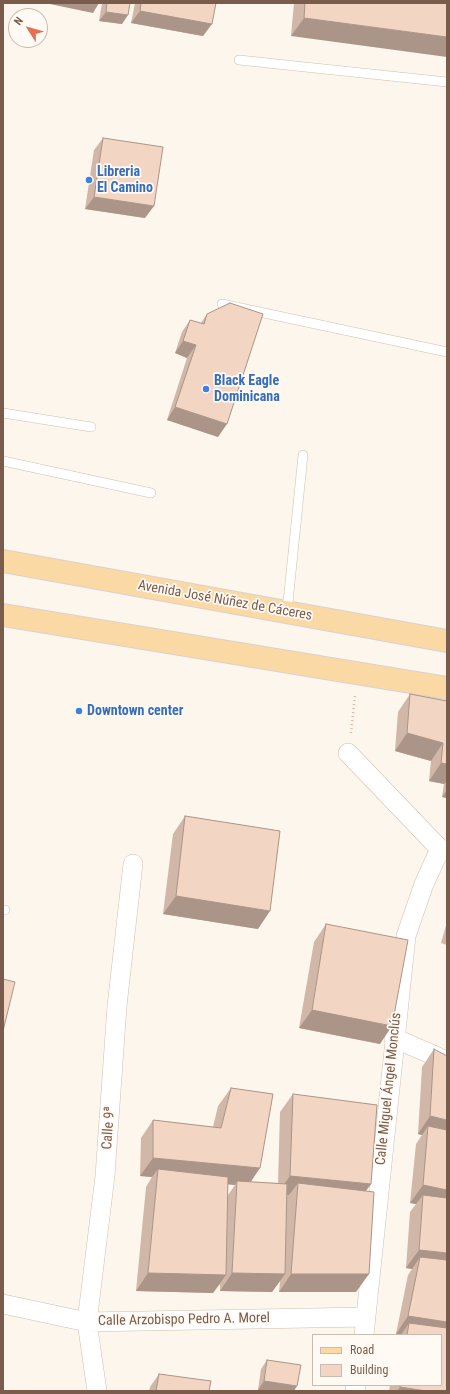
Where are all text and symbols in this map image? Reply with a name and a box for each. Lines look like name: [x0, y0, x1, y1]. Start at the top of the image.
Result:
north arrow: [8, 8, 48, 48]
text: N: [12, 14, 26, 28]
place label: Libreria El Camino: [97, 164, 153, 196]
marker: Libreria El Camino: [84, 175, 94, 185]
place label: Black Eagle Dominicana: [214, 373, 280, 406]
marker: Black Eagle Dominicana: [201, 384, 211, 394]
street label: Avenida José Núñez de Cáceres: [137, 577, 313, 625]
place label: Downtown center: [87, 703, 183, 719]
marker: Downtown center: [74, 706, 84, 716]
street label: Calle Miguel Ángel Monclús: [373, 1012, 405, 1166]
street label: Calle 9ª: [99, 1106, 119, 1150]
street label: Calle Arzobispo Pedro A. Morel: [98, 1310, 270, 1330]
legend: [312, 1334, 442, 1386]
text: Road: [350, 1343, 374, 1357]
text: Building: [350, 1363, 388, 1377]

